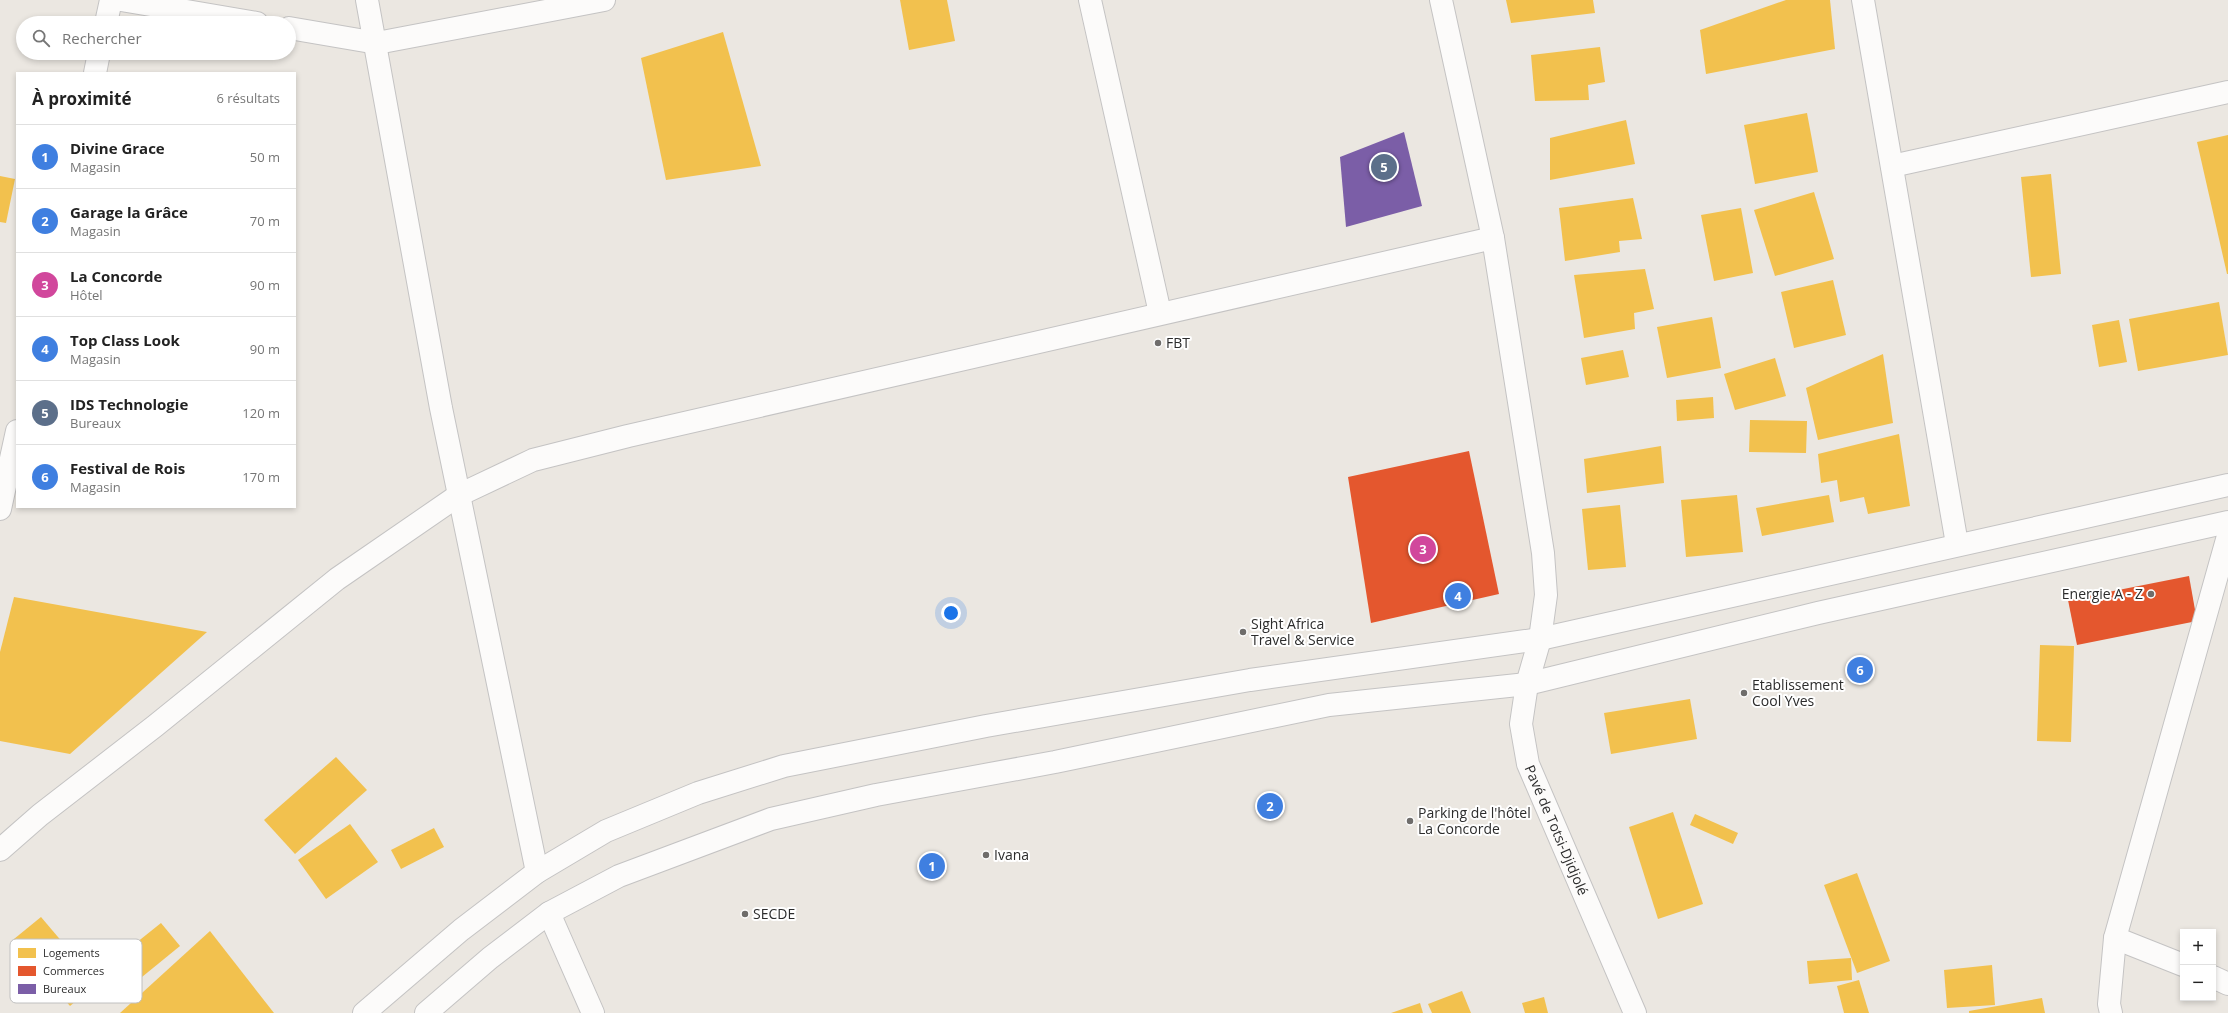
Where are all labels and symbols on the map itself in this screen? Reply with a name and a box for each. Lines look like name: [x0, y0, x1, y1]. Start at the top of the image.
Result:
pin: 5: [1371, 152, 1397, 182]
place label: FBT: [1166, 333, 1190, 352]
marker: FBT: [1153, 338, 1163, 348]
pin: 3: [1410, 534, 1436, 564]
pin: 4: [1445, 581, 1471, 611]
place label: Energie A - Z: [2062, 584, 2143, 603]
marker: Energie A - Z: [2146, 589, 2156, 599]
your location: [941, 603, 961, 623]
place label: Sight Africa Travel & Service: [1251, 614, 1355, 649]
marker: Sight Africa Travel & Service: [1238, 627, 1248, 637]
pin: 6: [1847, 655, 1873, 685]
place label: Etablissement Cool Yves: [1752, 675, 1844, 710]
marker: Etablissement Cool Yves: [1739, 688, 1749, 698]
street label: Pavé de Totsi-Djidjolé: [1521, 762, 1593, 898]
pin: 2: [1257, 791, 1283, 821]
place label: Parking de l'hôtel La Concorde: [1418, 803, 1531, 838]
marker: Parking de l'hôtel La Concorde: [1405, 816, 1415, 826]
place label: Ivana: [994, 845, 1029, 864]
marker: Ivana: [981, 850, 991, 860]
pin: 1: [919, 851, 945, 881]
place label: SECDE: [753, 904, 795, 923]
marker: SECDE: [740, 909, 750, 919]
legend: [10, 939, 142, 1003]
text: Logements: [43, 945, 100, 960]
text: Commerces: [43, 963, 104, 978]
text: Bureaux: [43, 981, 86, 996]

